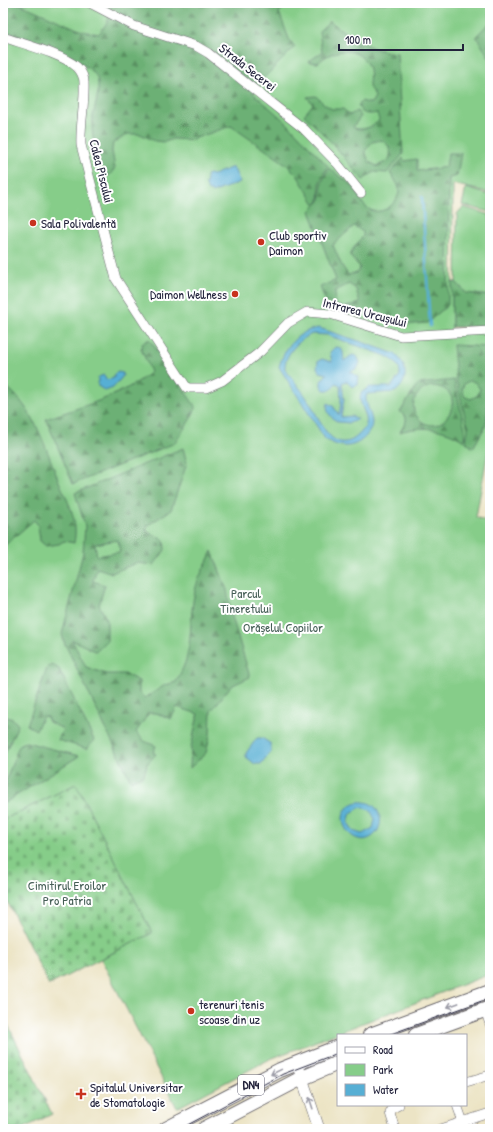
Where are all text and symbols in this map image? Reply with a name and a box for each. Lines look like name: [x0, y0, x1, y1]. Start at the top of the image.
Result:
scale bar: [339, 26, 463, 52]
text: 100 m: [345, 31, 371, 48]
street label: Strada Secerei: [216, 39, 280, 95]
street label: Calea Piscului: [85, 137, 119, 205]
place label: Sala Polivalentă: [41, 214, 116, 232]
marker: Sala Polivalentă: [28, 218, 38, 228]
place label: Club sportiv Daimon: [269, 226, 327, 259]
marker: Club sportiv Daimon: [256, 237, 266, 247]
place label: Daimon Wellness: [150, 285, 227, 303]
marker: Daimon Wellness: [230, 289, 240, 299]
street label: Intrarea Urcușului: [321, 293, 409, 331]
park label: Parcul Tineretului: [220, 584, 272, 617]
park label: Orășelul Copiilor: [243, 618, 323, 636]
park label: Cimitirul Eroilor Pro Patria: [28, 876, 106, 909]
place label: terenuri tenis scoase din uz: [199, 995, 264, 1028]
one-way arrow: [448, 1001, 460, 1009]
marker: terenuri tenis scoase din uz: [186, 1006, 196, 1016]
legend: [337, 1034, 467, 1106]
text: Road: [373, 1041, 393, 1058]
text: Park: [373, 1061, 393, 1078]
one-way arrow: [270, 1069, 282, 1076]
road number: DN4: [238, 1075, 264, 1095]
place label: Spitalul Universitar de Stomatologie: [90, 1078, 183, 1111]
text: Water: [373, 1081, 399, 1098]
marker: Spitalul Universitar de Stomatologie: [75, 1088, 87, 1100]
one-way arrow: [307, 1097, 314, 1110]

